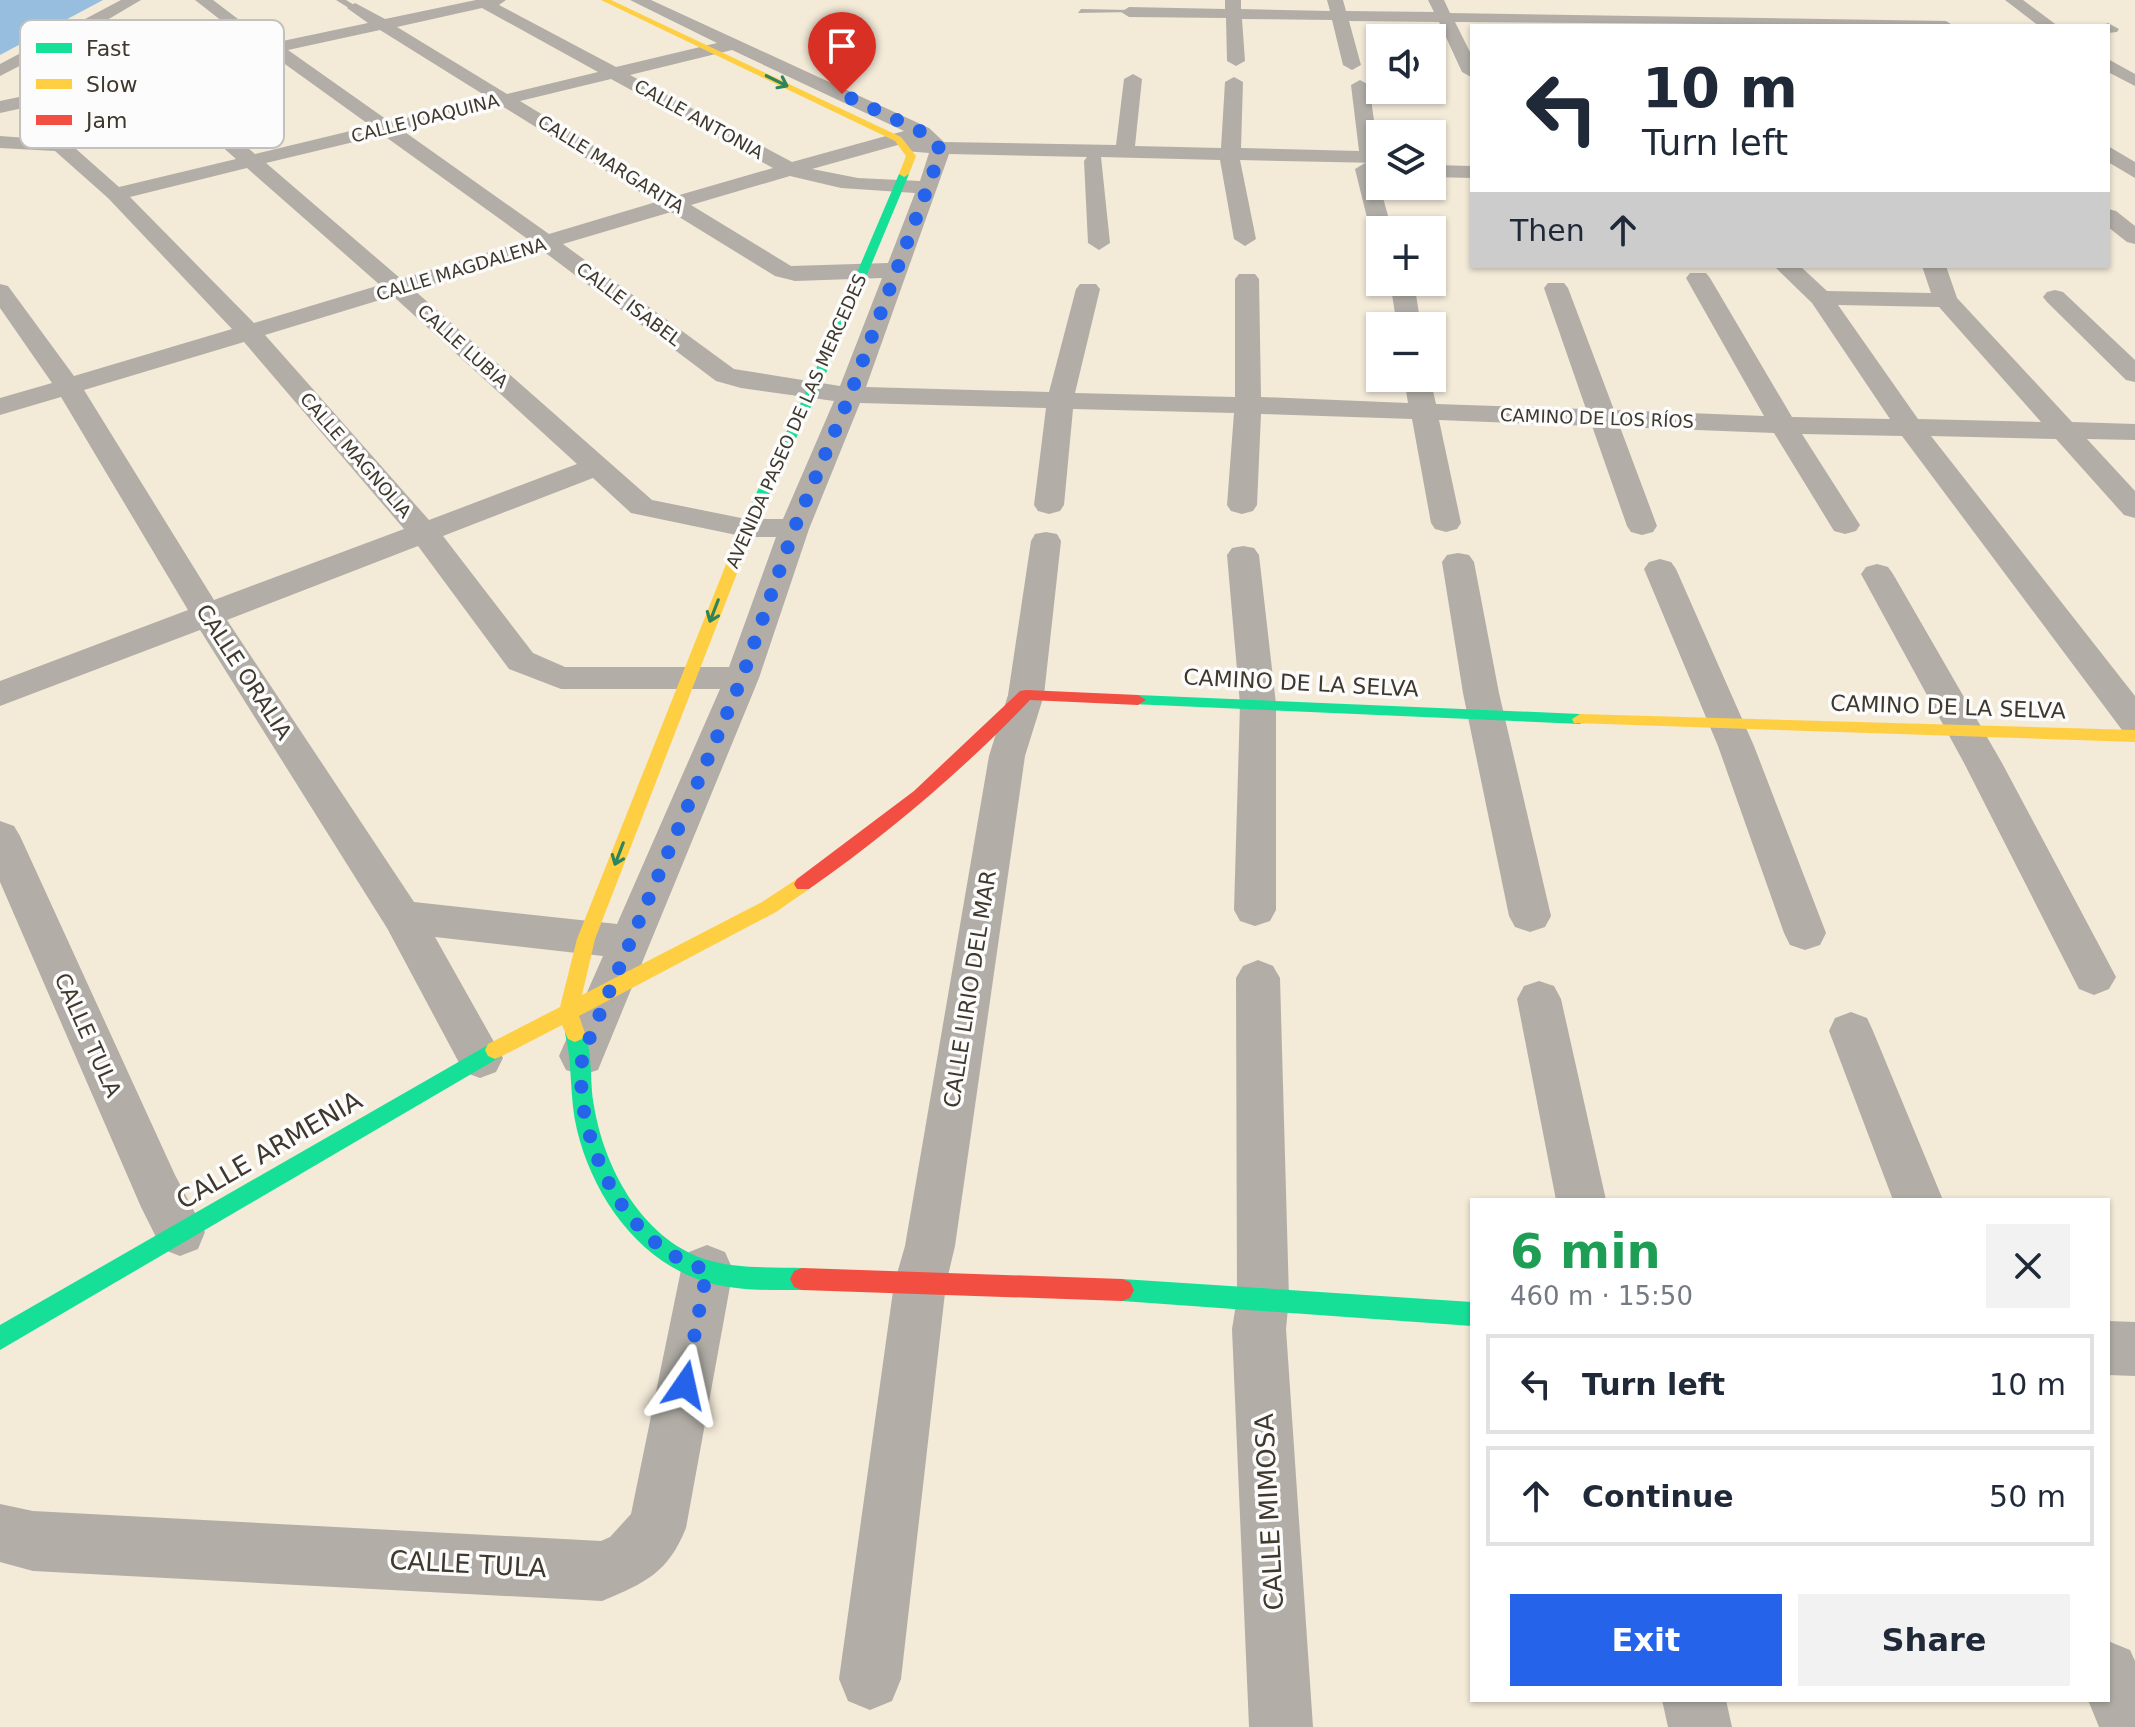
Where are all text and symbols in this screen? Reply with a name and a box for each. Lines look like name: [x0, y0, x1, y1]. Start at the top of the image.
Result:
pin: [808, 12, 876, 94]
legend: [20, 20, 284, 148]
icon: arrive: [820, 24, 864, 68]
map controls: [1366, 24, 1446, 392]
button: sound: [1366, 24, 1446, 104]
text: Fast: [86, 36, 131, 61]
text: 10 m: [1642, 55, 1798, 120]
icon: left: [1510, 56, 1614, 160]
text: Slow: [86, 72, 138, 97]
one-way arrow: [765, 74, 789, 89]
street label: CALLE ANTONIA: [631, 75, 768, 163]
street label: CALLE JOAQUINA: [349, 89, 502, 147]
text: Jam: [84, 108, 127, 133]
street label: CALLE MARGARITA: [534, 110, 689, 218]
button: layers: [1366, 120, 1446, 200]
text: Turn left: [1642, 122, 1788, 163]
icon: ahead: [1601, 208, 1645, 252]
text: Then: [1510, 213, 1585, 248]
button: +: [1366, 216, 1446, 296]
street label: CALLE MAGDALENA: [374, 233, 549, 305]
street label: CALLE ISABEL: [573, 258, 685, 350]
street label: AVENIDA PASEO DE LAS MERCEDES: [721, 271, 871, 571]
street label: CALLE LUBIA: [413, 300, 513, 393]
button: −: [1366, 312, 1446, 392]
street label: CALLE MAGNOLIA: [296, 388, 416, 522]
street label: CAMINO DE LOS RÍOS: [1500, 404, 1694, 432]
one-way arrow: [706, 598, 720, 623]
street label: CALLE ORALIA: [191, 600, 297, 744]
street label: CAMINO DE LA SELVA: [1183, 664, 1419, 702]
street label: CAMINO DE LA SELVA: [1830, 690, 2066, 724]
one-way arrow: [611, 841, 626, 866]
street label: CALLE LIRIO DEL MAR: [939, 868, 1001, 1110]
street label: CALLE TULA: [49, 969, 127, 1101]
street label: CALLE ARMENIA: [171, 1085, 367, 1215]
text: 6 min: [1510, 1223, 1661, 1279]
button: close: [1986, 1224, 2070, 1308]
text: 460 m · 15:50: [1510, 1281, 1693, 1311]
position arrow: [643, 1343, 727, 1427]
icon: left: [1514, 1362, 1558, 1406]
text: Turn left: [1582, 1367, 1725, 1402]
text: 10 m: [1989, 1367, 2066, 1402]
street label: CALLE MIMOSA: [1249, 1412, 1289, 1611]
icon: ahead: [1514, 1474, 1558, 1518]
text: Continue: [1582, 1479, 1734, 1514]
text: 50 m: [1989, 1479, 2066, 1514]
street label: CALLE TULA: [389, 1545, 548, 1583]
button: Exit: [1510, 1594, 1782, 1686]
button: Share: [1798, 1594, 2070, 1686]

